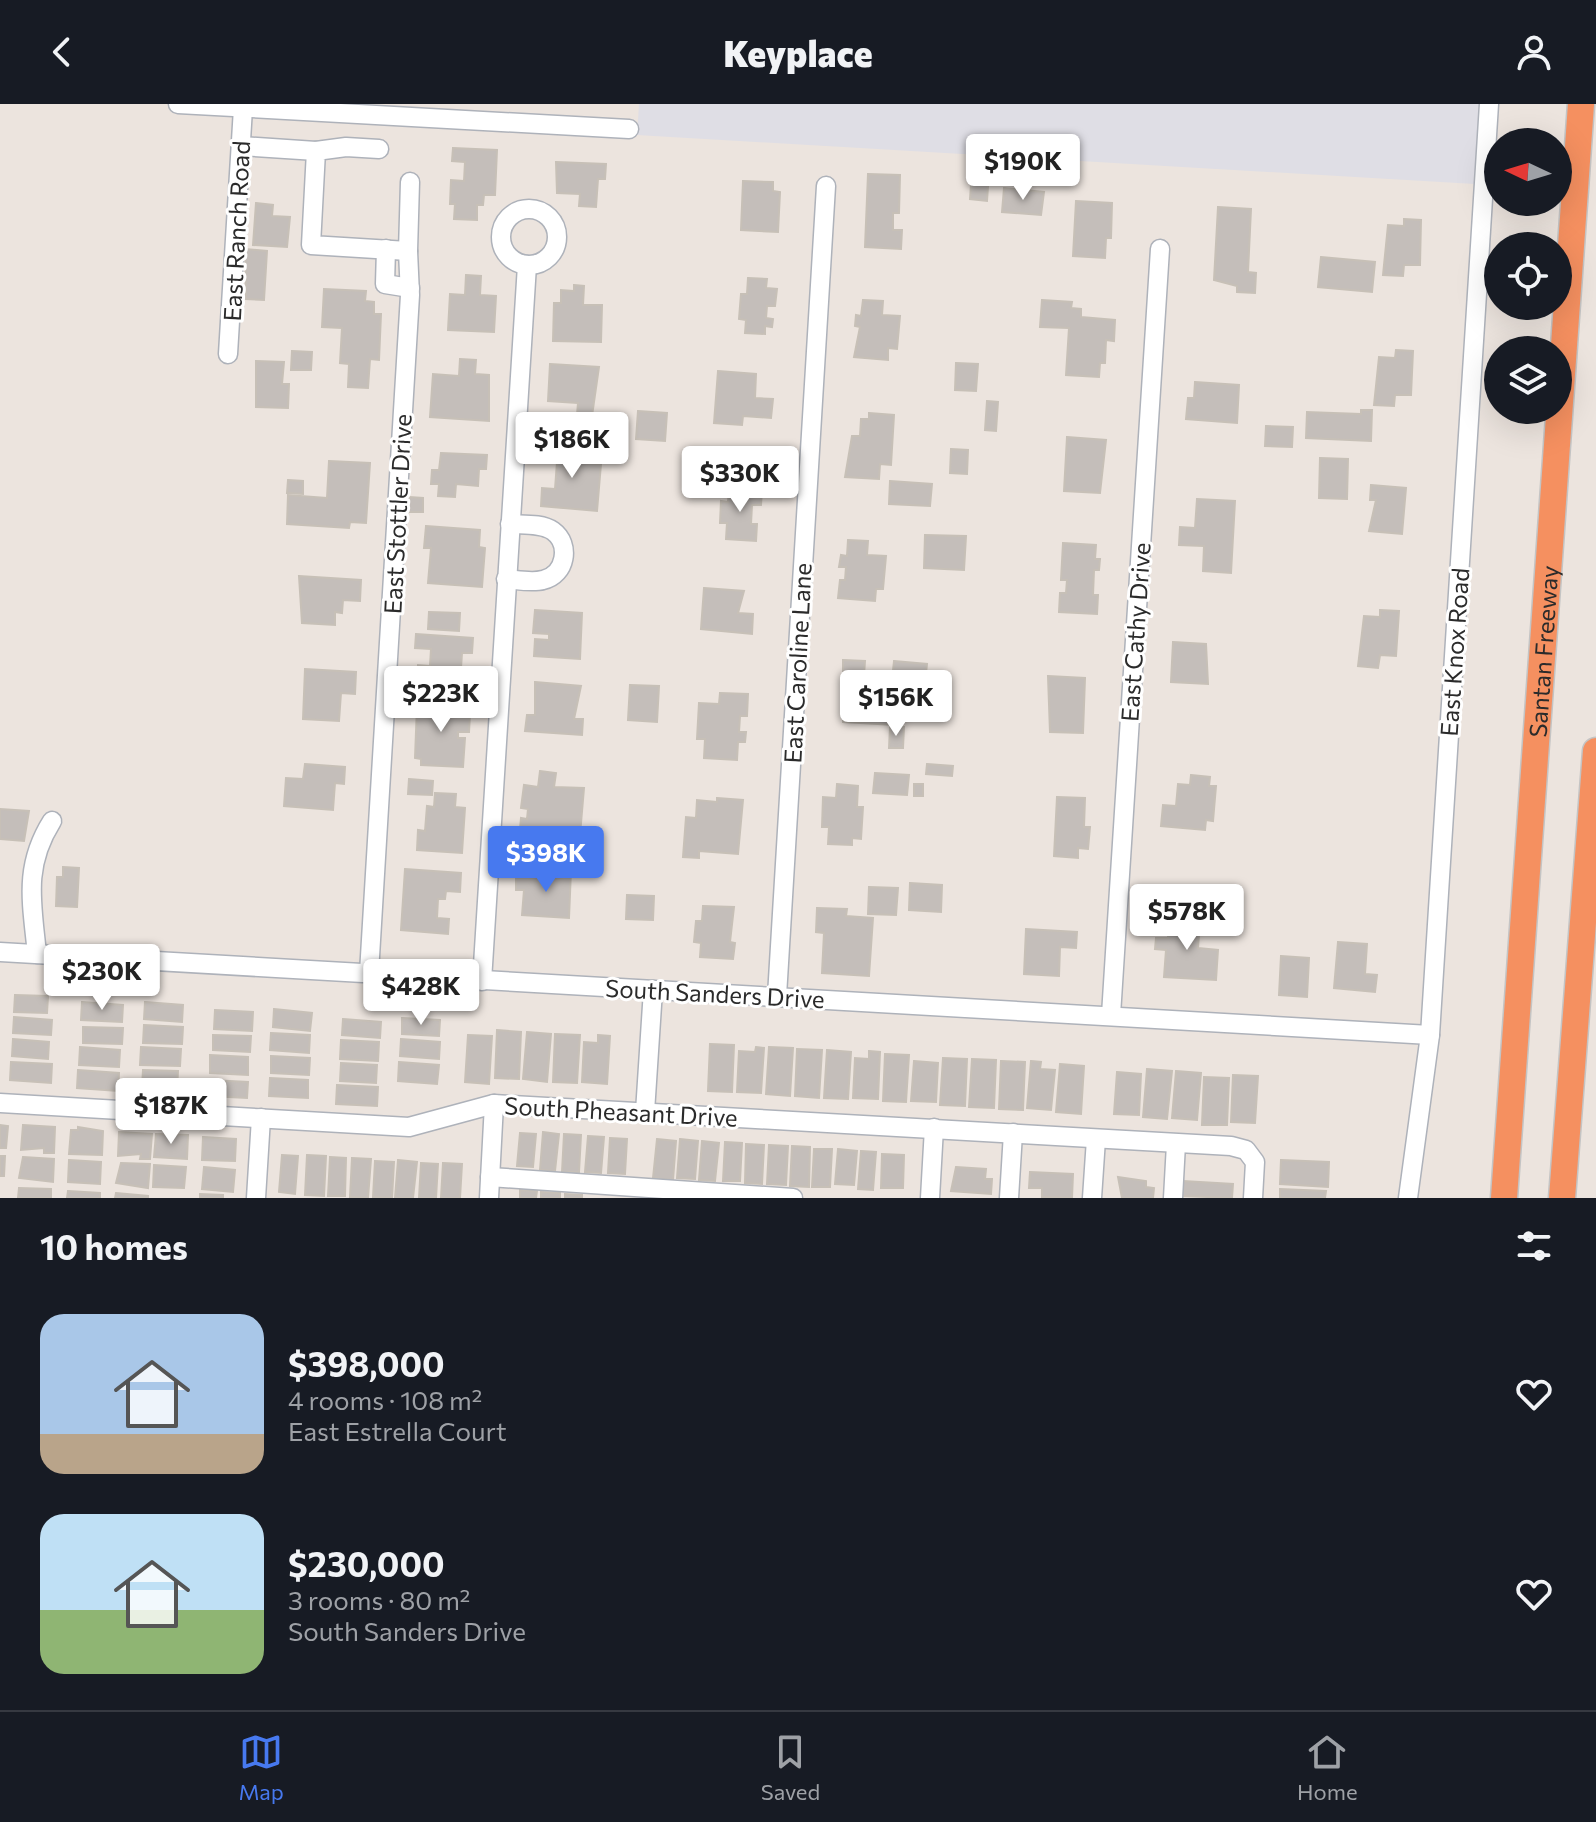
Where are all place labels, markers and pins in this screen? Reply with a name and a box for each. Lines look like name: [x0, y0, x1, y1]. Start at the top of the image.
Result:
pin: $190K: [967, 134, 1079, 202]
pin: $186K: [516, 412, 628, 480]
pin: $330K: [684, 446, 796, 514]
pin: $223K: [385, 666, 497, 734]
pin: $156K: [840, 670, 952, 738]
pin: $398K: [490, 826, 602, 894]
pin: $578K: [1131, 884, 1243, 952]
pin: $230K: [46, 944, 158, 1012]
pin: $428K: [365, 959, 477, 1027]
pin: $187K: [115, 1078, 227, 1146]

